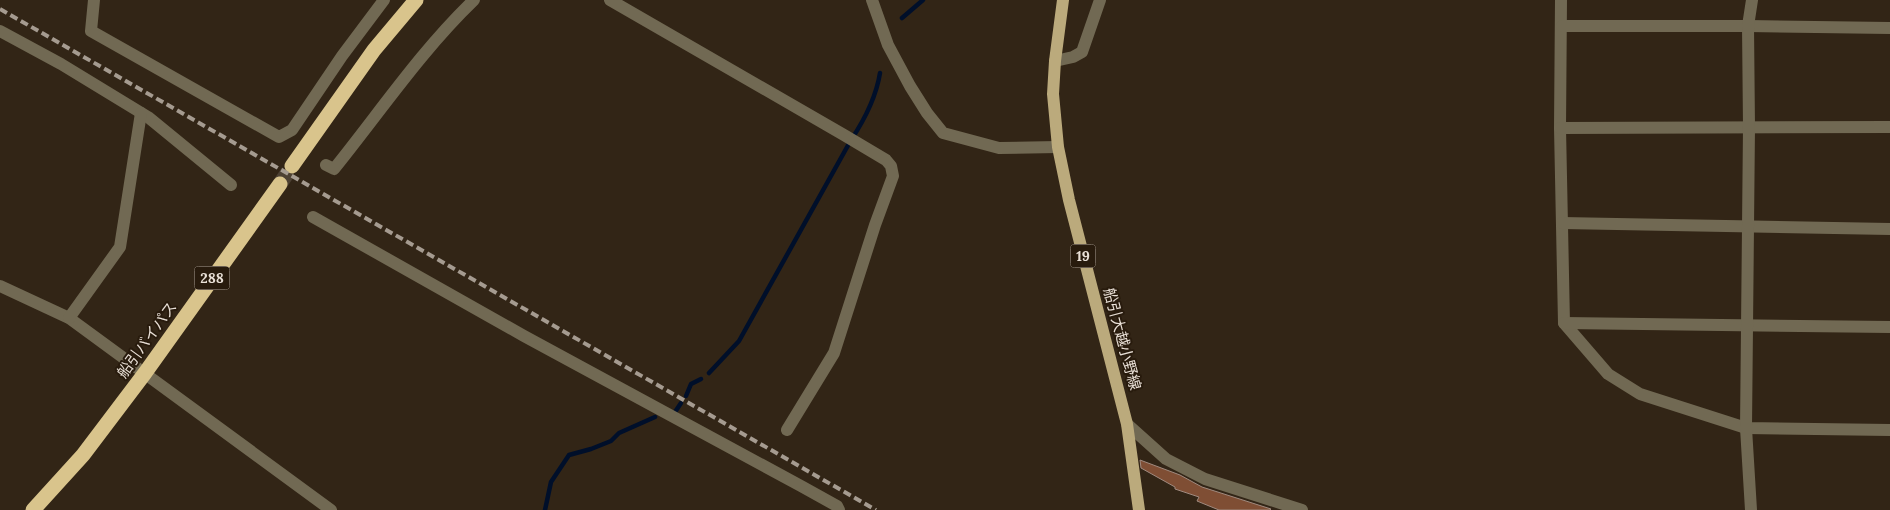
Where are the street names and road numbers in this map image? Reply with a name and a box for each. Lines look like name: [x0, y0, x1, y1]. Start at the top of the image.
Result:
road number: 19: [1070, 245, 1096, 268]
road number: 288: [194, 266, 230, 290]
street label: 船引大越小野線: [1100, 286, 1145, 392]
street label: 船引バイパス: [113, 298, 181, 382]

